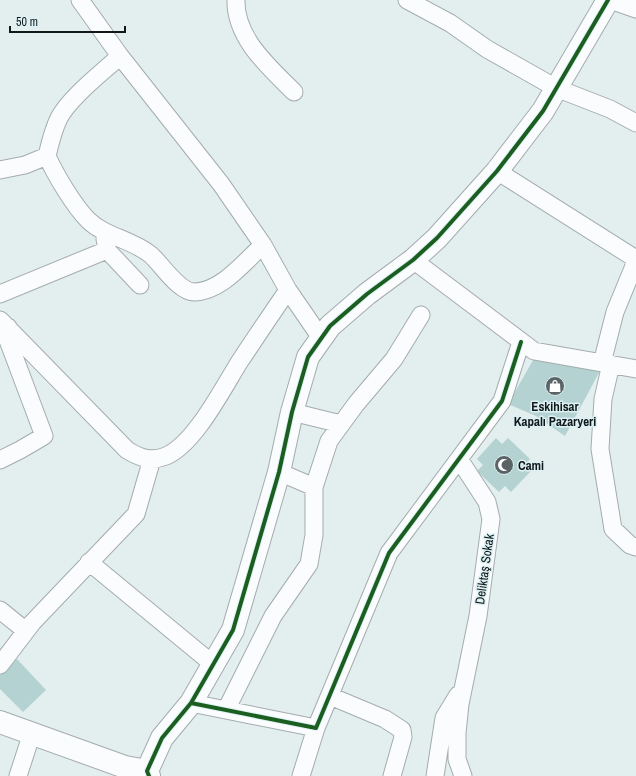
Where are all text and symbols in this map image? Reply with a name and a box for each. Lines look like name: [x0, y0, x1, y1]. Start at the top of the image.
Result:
scale bar: [10, 8, 125, 34]
text: 50 m: [16, 14, 38, 30]
shop icon: Eskihisar Kapalı Pazaryeri: [544, 375, 566, 397]
place label: Eskihisar Kapalı Pazaryeri: [514, 398, 596, 430]
mosque icon: Cami: [493, 454, 515, 476]
place label: Cami: [518, 457, 544, 474]
street label: Deliktaş Sokak: [471, 532, 498, 605]

